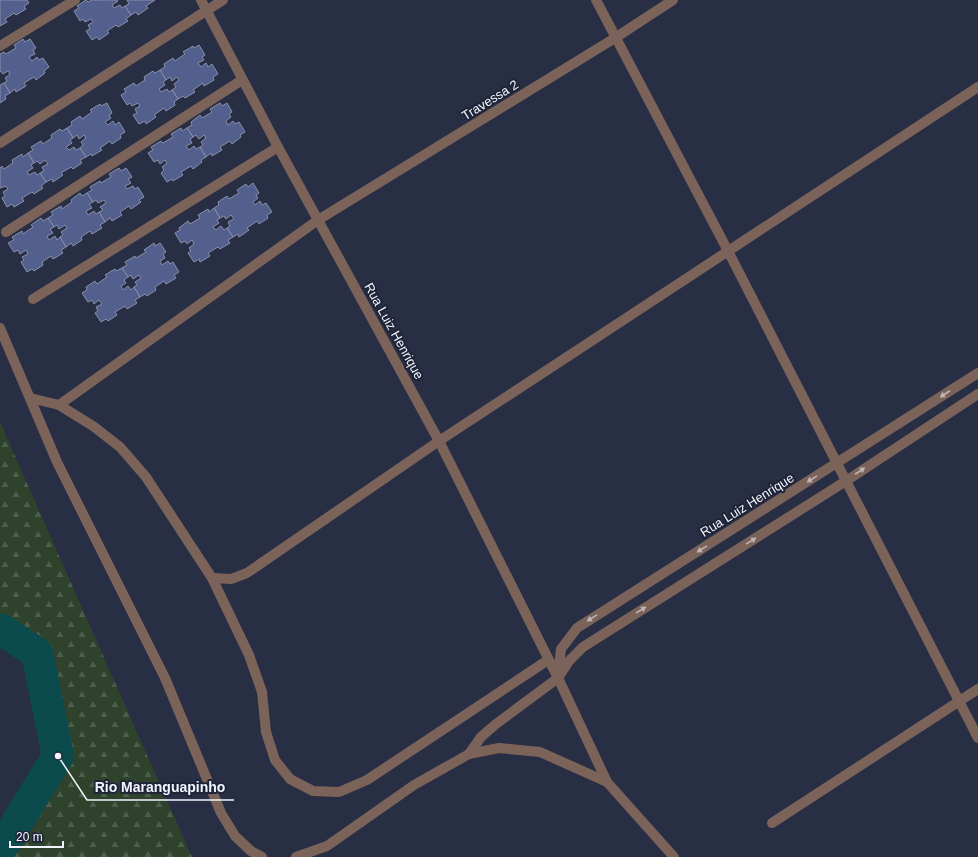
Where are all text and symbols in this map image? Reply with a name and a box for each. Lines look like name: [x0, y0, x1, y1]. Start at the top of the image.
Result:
street label: Travessa 2: [459, 77, 521, 123]
street label: Rua Luiz Henrique: [361, 280, 427, 382]
one-way arrow: [940, 390, 950, 398]
one-way arrow: [855, 467, 866, 475]
street label: Rua Luiz Henrique: [697, 470, 797, 540]
one-way arrow: [806, 476, 818, 483]
one-way arrow: [746, 537, 756, 545]
one-way arrow: [697, 545, 707, 553]
one-way arrow: [636, 606, 646, 614]
one-way arrow: [587, 615, 598, 622]
callout: Rio Maranguapinho: [87, 774, 234, 800]
text: Rio Maranguapinho: [95, 779, 225, 795]
scale bar: [10, 823, 63, 849]
text: 20 m: [16, 830, 43, 844]

